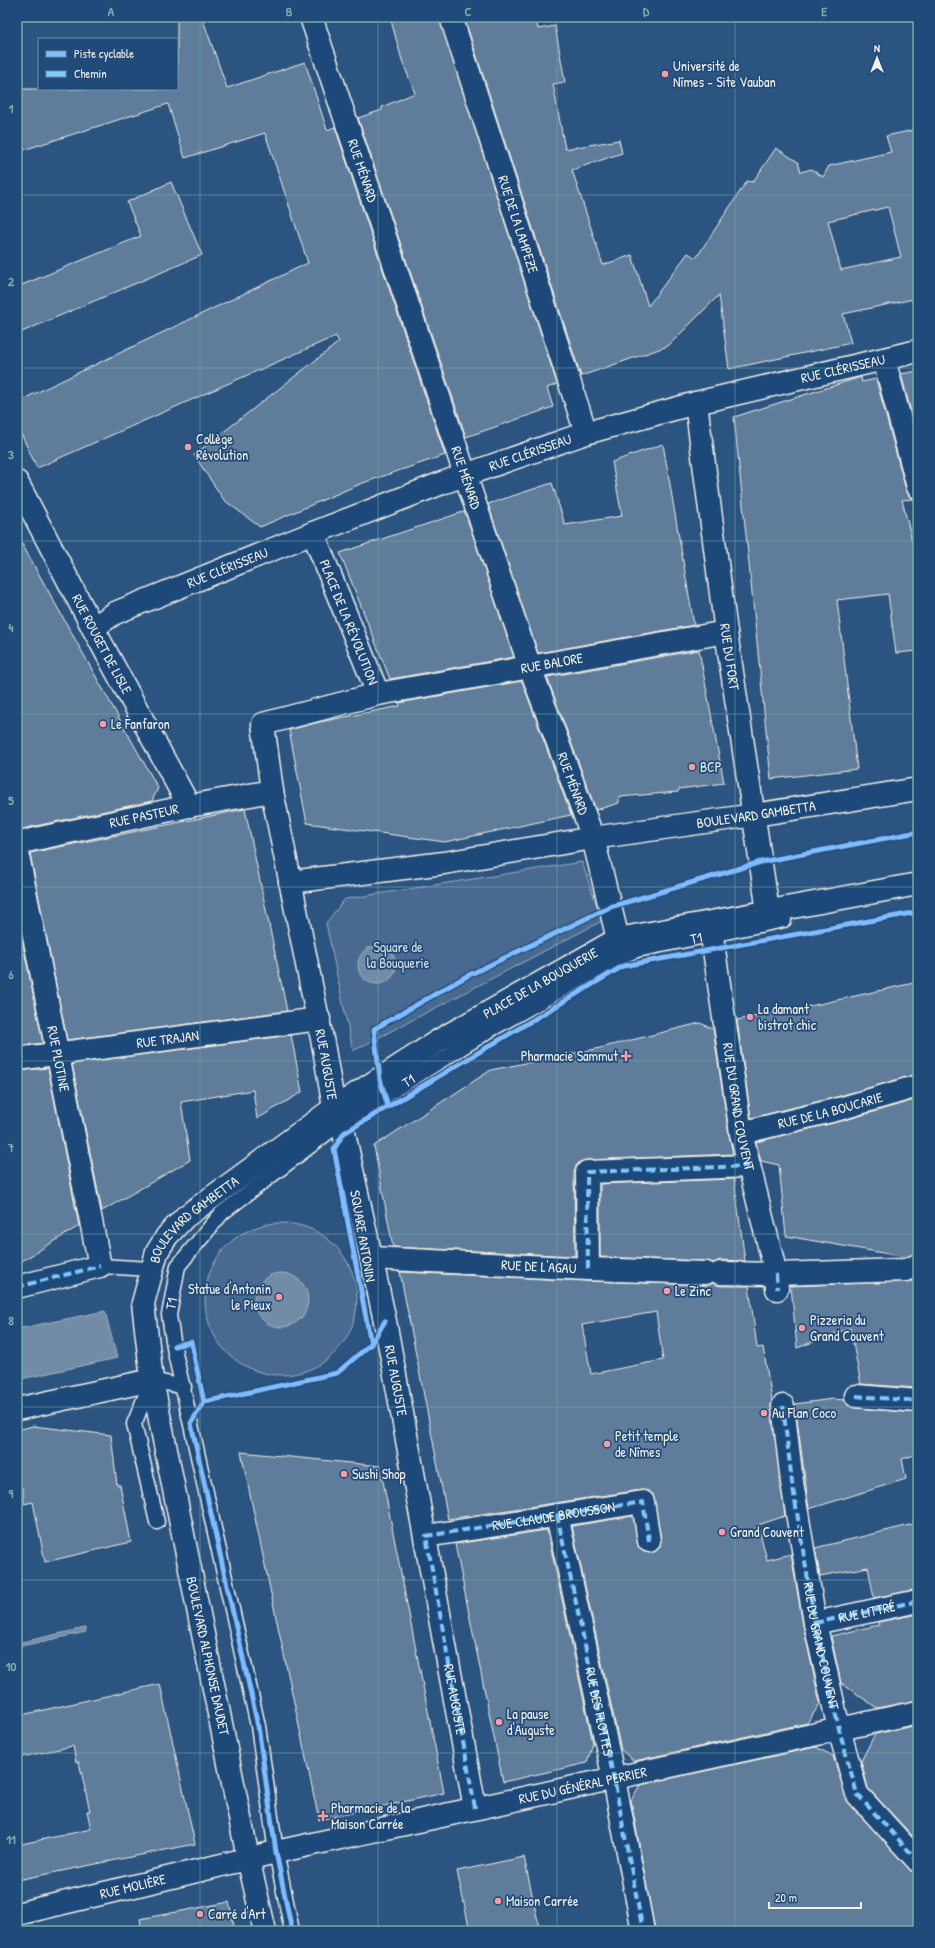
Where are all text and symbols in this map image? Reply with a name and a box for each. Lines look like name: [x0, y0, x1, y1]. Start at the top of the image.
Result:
text: A: [108, 2, 115, 20]
text: B: [286, 2, 293, 20]
text: C: [464, 2, 472, 20]
text: D: [643, 2, 650, 20]
text: E: [821, 2, 827, 20]
legend: [38, 38, 178, 90]
north arrow: [857, 38, 897, 78]
text: N: [874, 41, 880, 55]
text: Piste cyclable: [74, 45, 134, 62]
place label: Université de Nîmes - Site Vauban: [673, 56, 776, 91]
text: Chemin: [74, 65, 107, 82]
marker: Université de Nîmes - Site Vauban: [660, 69, 670, 79]
text: 1: [9, 99, 14, 117]
street label: RUE MÉNARD: [344, 136, 383, 205]
street label: RUE DE LA LAMPEZE: [494, 173, 543, 275]
text: 2: [8, 272, 15, 290]
street label: RUE CLÉRISSEAU: [799, 349, 887, 387]
place label: Collège Révolution: [196, 429, 248, 464]
street label: RUE CLÉRISSEAU: [486, 429, 574, 475]
marker: Collège Révolution: [183, 442, 193, 452]
street label: RUE MÉNARD: [447, 443, 486, 512]
text: 3: [8, 445, 14, 463]
street label: RUE CLÉRISSEAU: [184, 542, 271, 592]
street label: PLACE DE LA RÉVOLUTION: [316, 556, 383, 687]
street label: RUE ROUGET DE LISLE: [68, 591, 137, 697]
text: 4: [9, 618, 14, 636]
street label: RUE DU FORT: [716, 622, 745, 692]
street label: RUE BALORE: [519, 648, 584, 677]
place label: Le Fanfaron: [111, 714, 170, 733]
marker: Le Fanfaron: [98, 719, 108, 729]
street label: RUE MÉNARD: [553, 749, 594, 818]
place label: BCP: [700, 757, 722, 776]
marker: BCP: [687, 762, 697, 772]
text: 5: [8, 791, 14, 809]
street label: BOULEVARD GAMBETTA: [695, 795, 817, 832]
street label: RUE PASTEUR: [108, 798, 180, 832]
street label: T1: [688, 927, 704, 948]
park label: Square de la Bouquerie: [367, 937, 430, 973]
street label: PLACE DE LA BOUQUERIE: [479, 942, 601, 1023]
text: 6: [8, 965, 14, 983]
place label: La damant bistrot chic: [758, 999, 817, 1034]
marker: La damant bistrot chic: [745, 1012, 755, 1022]
street label: RUE PLOTINE: [43, 1024, 75, 1093]
street label: RUE TRAJAN: [135, 1025, 200, 1052]
street label: RUE AUGUSTE: [311, 1027, 342, 1101]
street label: RUE DU GRAND COUVENT: [719, 1041, 760, 1173]
place label: Pharmacie Sammut: [521, 1046, 618, 1065]
marker: Pharmacie Sammut: [621, 1051, 631, 1061]
street label: T1: [398, 1069, 418, 1091]
street label: RUE DE LA BOUCARIE: [776, 1087, 885, 1133]
text: 7: [7, 1138, 15, 1156]
street label: BOULEVARD GAMBETTA: [144, 1171, 242, 1265]
street label: SQUARE ANTONIN: [346, 1189, 381, 1283]
street label: RUE DE L'AGAU: [501, 1255, 577, 1277]
place label: Statue d'Antonin le Pieux: [188, 1279, 271, 1314]
place label: Le Zinc: [675, 1281, 712, 1300]
marker: Le Zinc: [662, 1286, 672, 1296]
marker: Statue d'Antonin le Pieux: [274, 1292, 284, 1302]
street label: T1: [160, 1296, 181, 1311]
place label: Pizzeria du Grand Couvent: [810, 1310, 884, 1345]
text: 8: [8, 1311, 14, 1329]
marker: Pizzeria du Grand Couvent: [797, 1323, 807, 1333]
street label: RUE AUGUSTE: [381, 1344, 412, 1418]
place label: Au Flan Coco: [772, 1403, 836, 1422]
marker: Au Flan Coco: [759, 1408, 769, 1418]
place label: Petit temple de Nîmes: [615, 1426, 679, 1461]
marker: Petit temple de Nîmes: [602, 1439, 612, 1449]
place label: Sushi Shop: [352, 1464, 406, 1484]
marker: Sushi Shop: [339, 1469, 349, 1479]
text: 9: [9, 1484, 14, 1502]
street label: RUE CLAUDE BROUSSON: [491, 1497, 616, 1535]
place label: Grand Couvent: [730, 1522, 804, 1541]
marker: Grand Couvent: [717, 1527, 727, 1537]
street label: BOULEVARD ALPHONSE DAUDET: [182, 1575, 235, 1737]
street label: RUE DU GRAND COUVENT: [799, 1581, 844, 1712]
street label: RUE LITTRÉ: [837, 1596, 897, 1627]
text: 10: [6, 1657, 16, 1675]
street label: RUE AUGUSTE: [440, 1662, 471, 1736]
street label: RUE DES FLOTTES: [581, 1665, 619, 1758]
place label: La pause d'Auguste: [507, 1704, 555, 1740]
marker: La pause d'Auguste: [494, 1717, 504, 1727]
street label: RUE DU GÉNÉRAL PERRIER: [517, 1761, 649, 1808]
place label: Pharmacie de la Maison Carrée: [331, 1798, 411, 1833]
marker: Pharmacie de la Maison Carrée: [318, 1811, 328, 1821]
text: 11: [6, 1830, 16, 1848]
street label: RUE MOLIÈRE: [98, 1869, 167, 1903]
scale bar: [769, 1884, 861, 1910]
text: 20 m: [775, 1889, 797, 1906]
place label: Maison Carrée: [506, 1891, 579, 1910]
marker: Maison Carrée: [493, 1896, 503, 1906]
place label: Carré d'Art: [208, 1904, 266, 1923]
marker: Carré d'Art: [195, 1909, 205, 1919]

